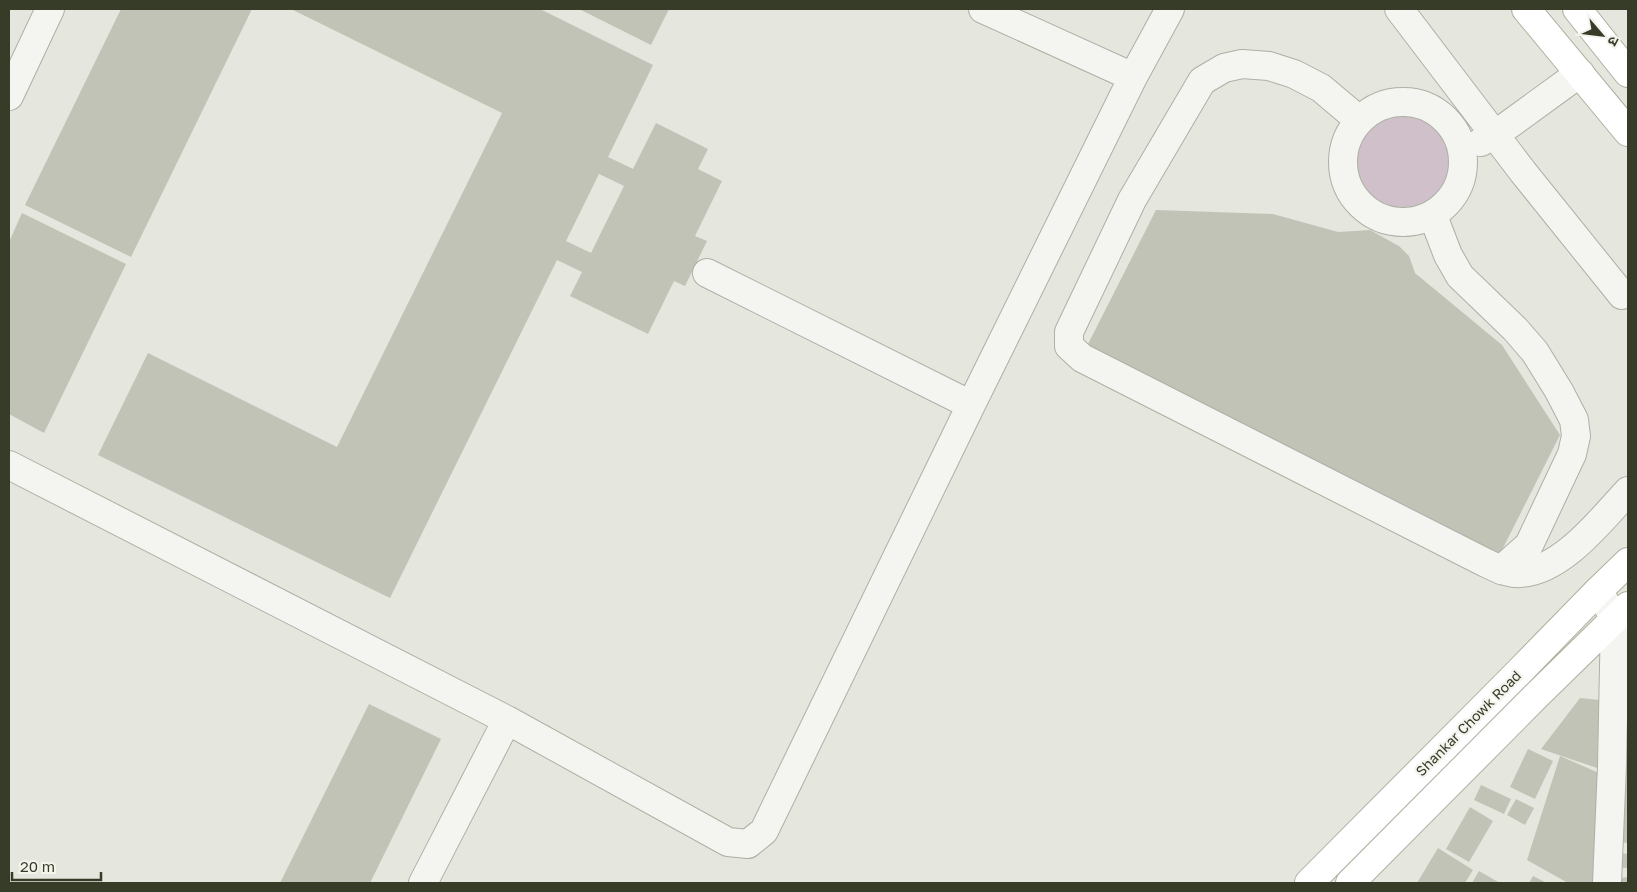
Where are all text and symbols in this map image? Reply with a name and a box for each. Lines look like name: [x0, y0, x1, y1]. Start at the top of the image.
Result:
north arrow: [1577, 10, 1627, 60]
text: उ: [1604, 34, 1623, 50]
street label: Shankar Chowk Road: [1412, 667, 1524, 779]
scale bar: [12, 850, 101, 882]
text: 20 m: [20, 857, 55, 875]

